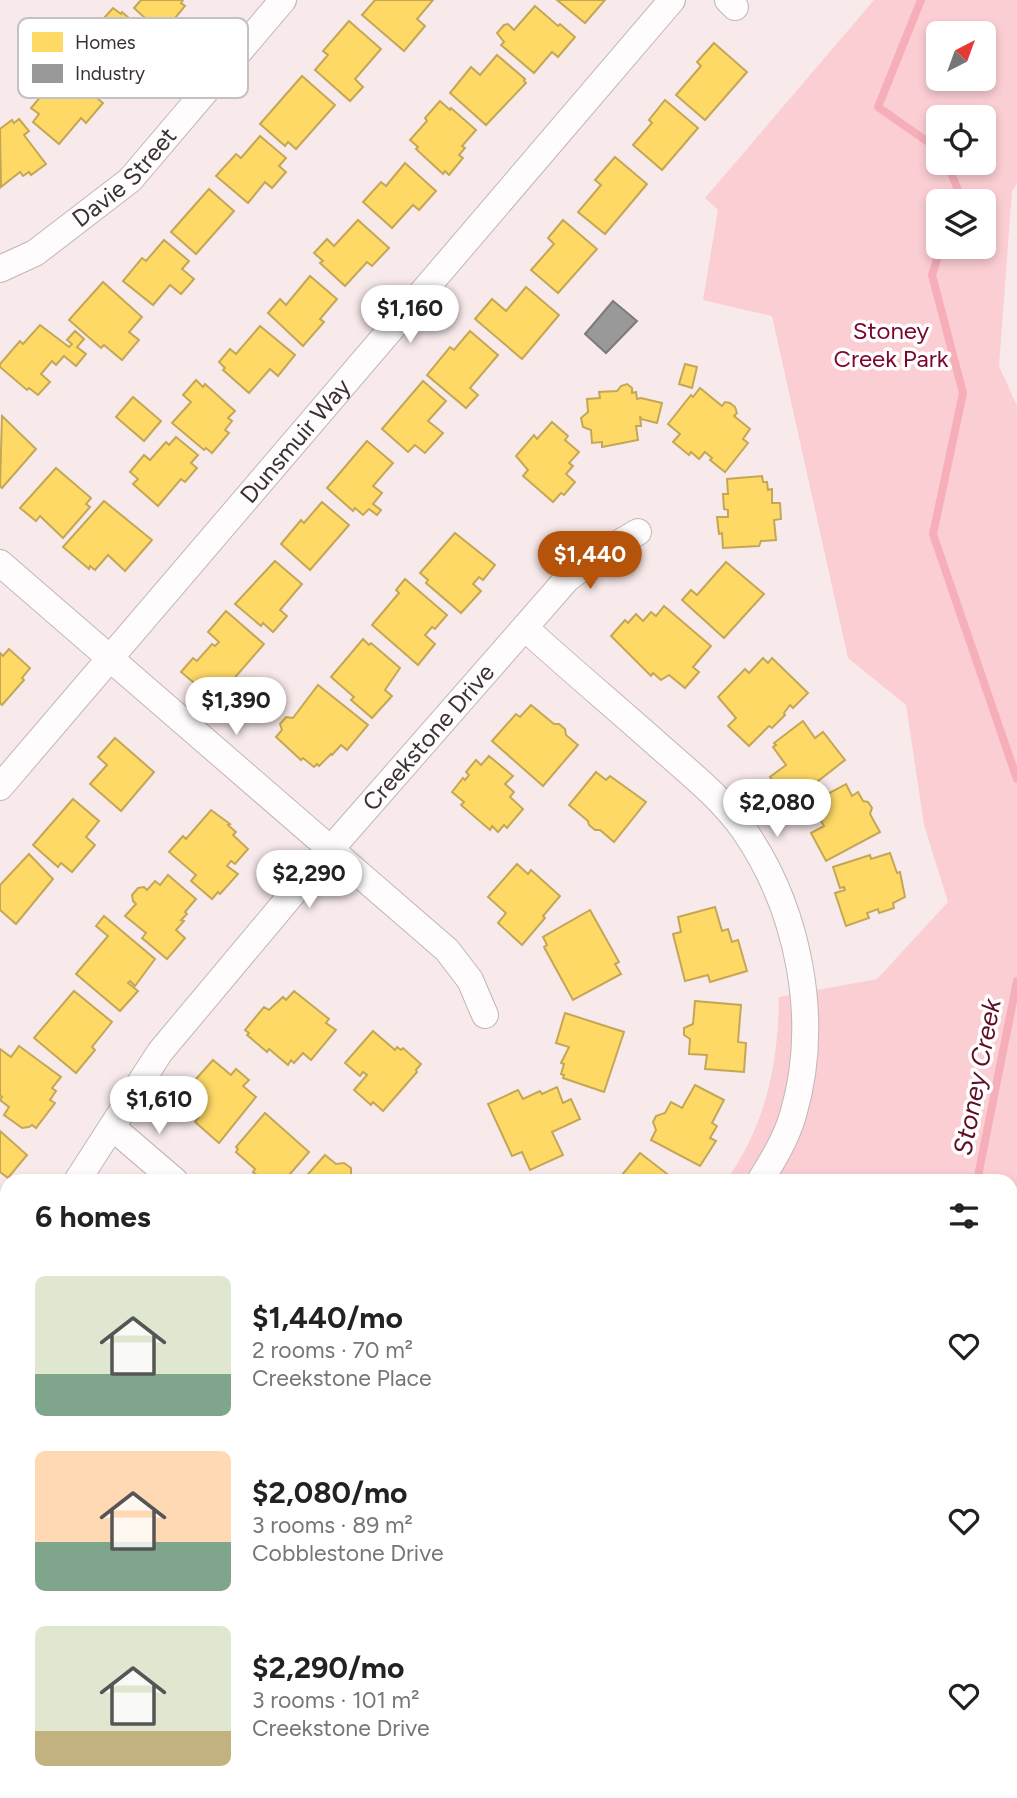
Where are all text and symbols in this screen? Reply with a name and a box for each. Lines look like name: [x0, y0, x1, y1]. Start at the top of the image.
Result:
legend: [18, 18, 248, 98]
north arrow: [926, 21, 996, 91]
map controls: [926, 21, 996, 259]
text: Homes: [75, 31, 136, 54]
text: Industry: [75, 62, 145, 85]
button: locate: [926, 105, 996, 175]
street label: Davie Street: [66, 121, 182, 233]
button: layers: [926, 189, 996, 259]
pin: $1,160: [353, 286, 467, 345]
text: $1,160: [377, 294, 443, 322]
park label: Stoney Creek Park: [834, 316, 949, 373]
street label: Dunsmuir Way: [234, 372, 357, 509]
pin: $1,440: [533, 532, 647, 591]
text: $1,440: [554, 540, 626, 568]
street label: Creekstone Drive: [356, 658, 500, 816]
pin: $1,390: [179, 678, 293, 737]
text: $1,390: [201, 686, 271, 714]
pin: $2,080: [720, 780, 834, 839]
text: $2,080: [739, 788, 815, 816]
pin: $2,290: [252, 850, 366, 910]
text: $2,290: [272, 859, 346, 887]
water label: Stoney Creek: [946, 995, 1008, 1158]
pin: $1,610: [102, 1076, 216, 1136]
text: $1,610: [126, 1085, 192, 1113]
icon: filters: [945, 1197, 983, 1235]
text: 6 homes: [35, 1198, 151, 1235]
text: $1,440/mo: [252, 1299, 403, 1336]
icon: home: [91, 1304, 175, 1388]
icon: heart: [945, 1327, 983, 1365]
text: 2 rooms · 70 m²: [252, 1336, 413, 1364]
text: Creekstone Place: [252, 1364, 432, 1392]
text: $2,080/mo: [252, 1474, 408, 1511]
icon: home: [91, 1479, 175, 1563]
icon: heart: [945, 1502, 983, 1540]
text: 3 rooms · 89 m²: [252, 1511, 413, 1539]
text: Cobblestone Drive: [252, 1539, 443, 1567]
text: $2,290/mo: [252, 1649, 404, 1686]
icon: home: [91, 1654, 175, 1738]
icon: heart: [945, 1677, 983, 1715]
text: 3 rooms · 101 m²: [252, 1686, 419, 1714]
text: Creekstone Drive: [252, 1714, 430, 1742]

